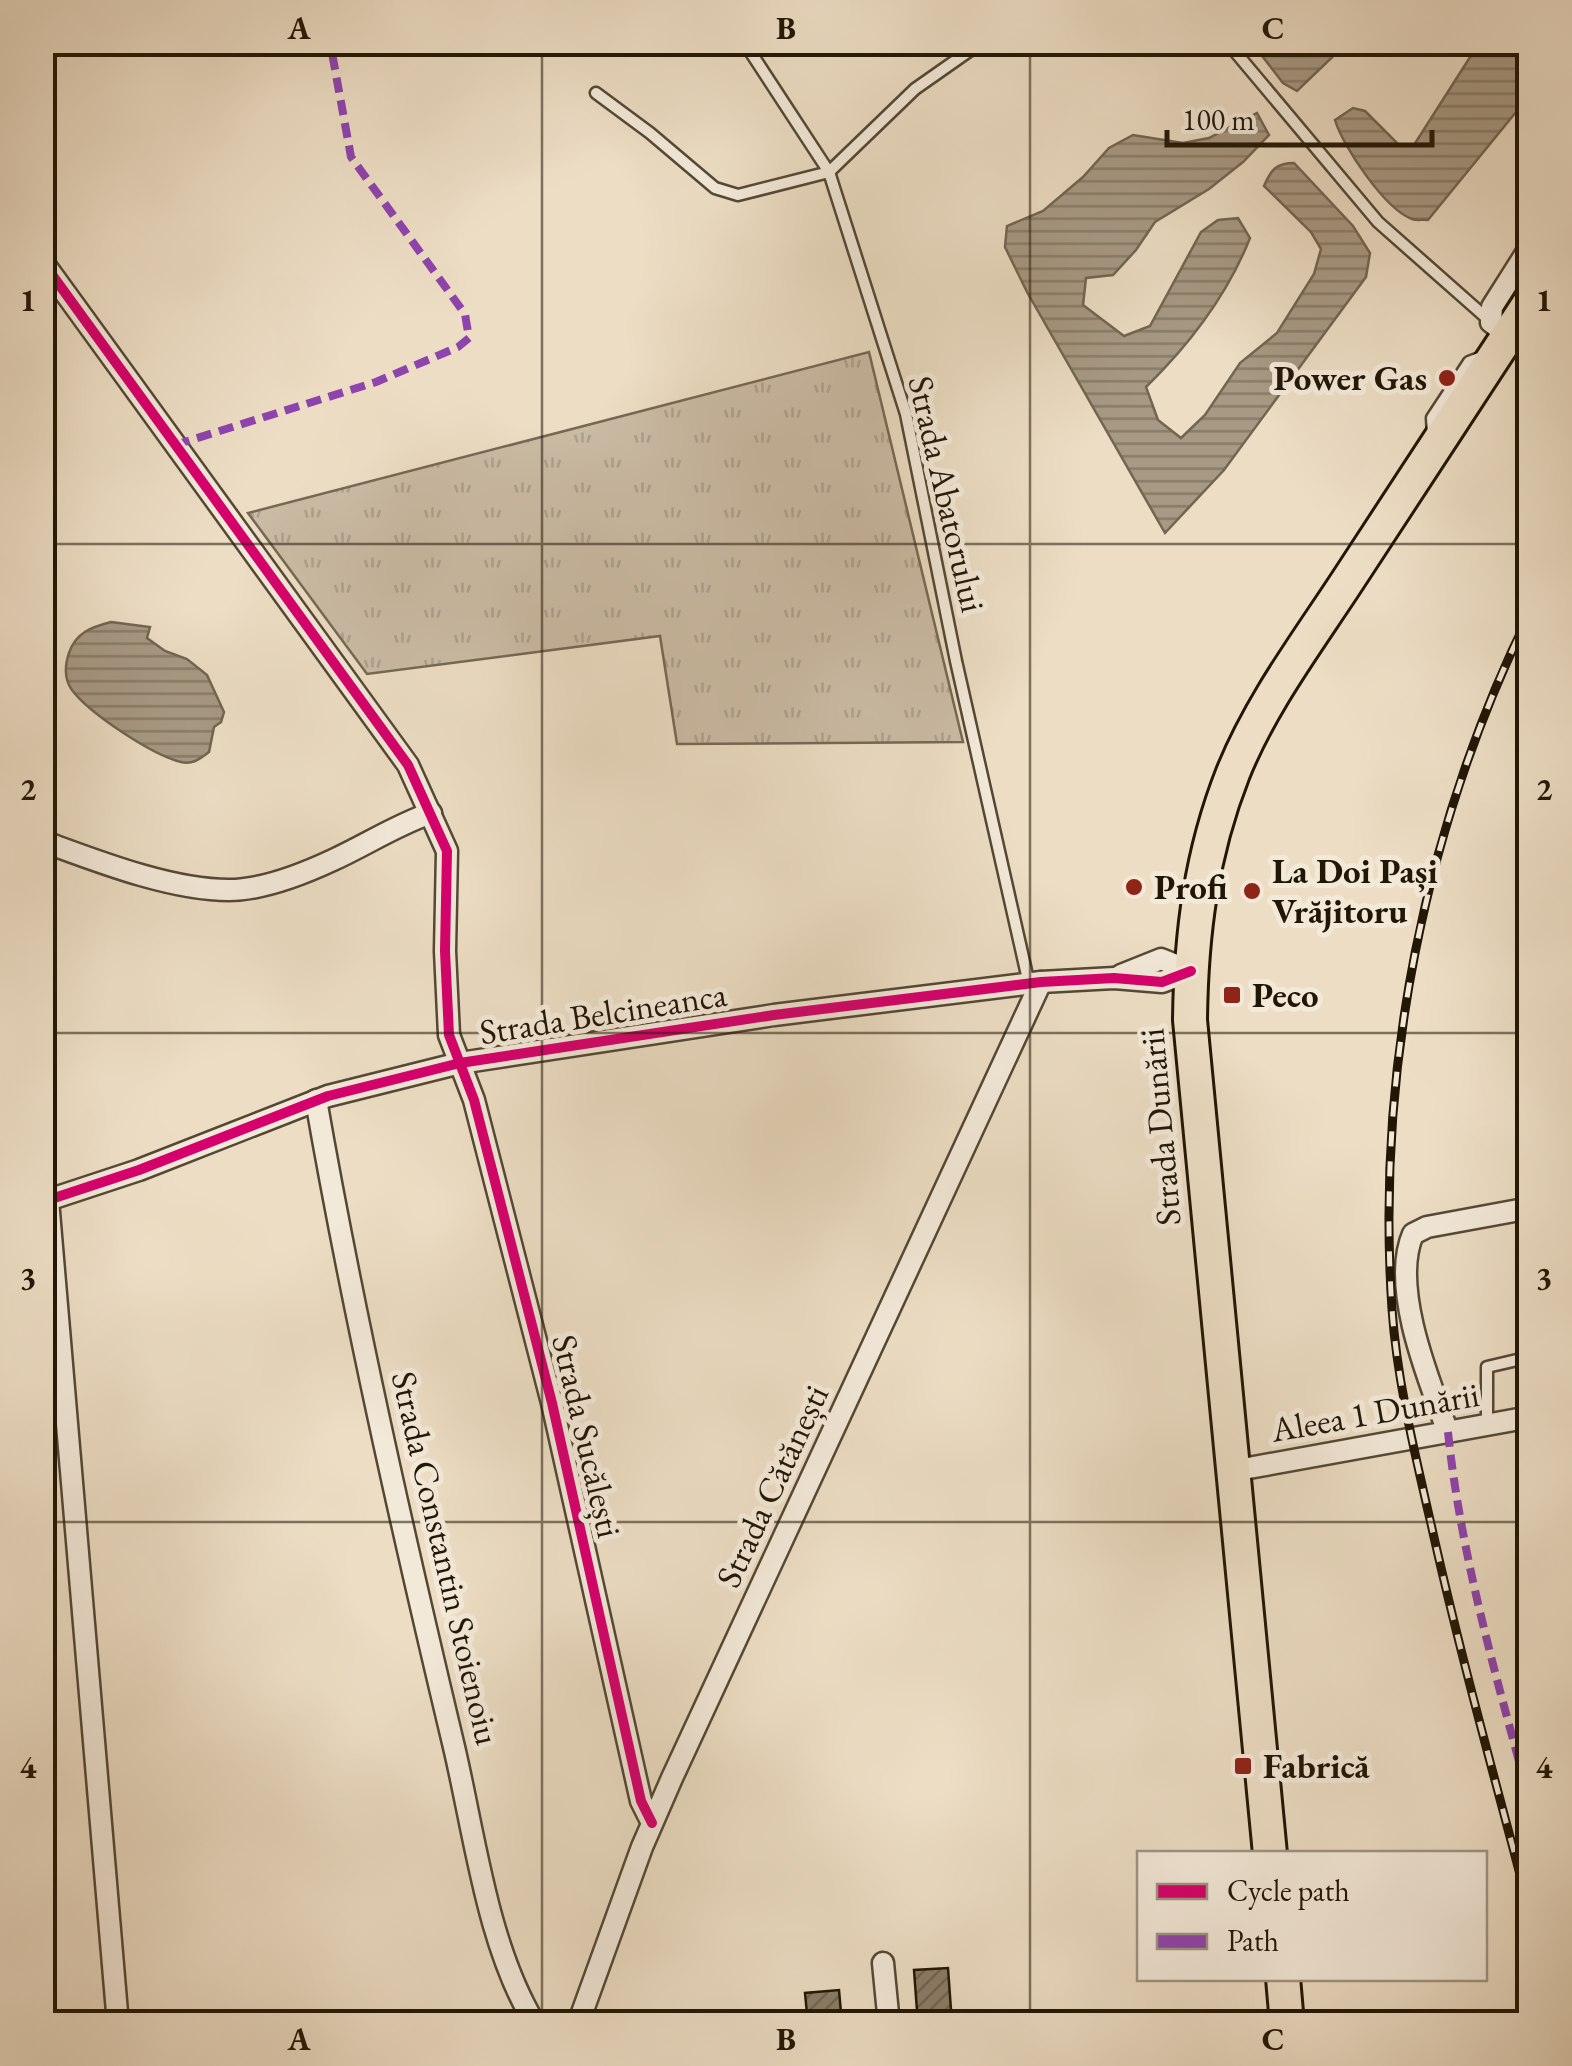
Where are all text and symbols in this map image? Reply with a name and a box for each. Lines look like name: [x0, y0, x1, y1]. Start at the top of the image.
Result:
text: A: [286, 7, 311, 49]
text: B: [776, 7, 796, 49]
text: C: [1262, 7, 1284, 49]
scale bar: [1167, 85, 1432, 147]
text: 100 m: [1182, 100, 1255, 139]
text: 1: [20, 279, 36, 321]
text: 1: [1536, 279, 1552, 321]
place label: Power Gas: [1274, 355, 1427, 400]
marker: Power Gas: [1436, 367, 1458, 389]
street label: Strada Abatorului: [898, 371, 997, 616]
text: 2: [20, 768, 37, 810]
text: 2: [1536, 768, 1553, 810]
place label: La Doi Pași Vrăjitoru: [1272, 848, 1438, 933]
place label: Profi: [1154, 864, 1228, 909]
marker: Profi: [1123, 876, 1145, 898]
marker: La Doi Pași Vrăjitoru: [1241, 880, 1263, 902]
street label: Strada Belcineanca: [476, 971, 730, 1054]
place label: Peco: [1252, 972, 1319, 1017]
marker: Peco: [1221, 984, 1243, 1006]
street label: Strada Dunării: [1128, 1027, 1191, 1227]
text: 3: [20, 1257, 36, 1299]
text: 3: [1536, 1257, 1552, 1299]
street label: Strada Sucălești: [542, 1330, 633, 1542]
street label: Strada Constantin Stoienoiu: [382, 1367, 511, 1749]
street label: Aleea 1 Dunării: [1266, 1371, 1482, 1452]
street label: Strada Cătănești: [705, 1377, 838, 1594]
place label: Fabrică: [1263, 1743, 1370, 1788]
text: 4: [20, 1746, 38, 1788]
text: 4: [1536, 1746, 1554, 1788]
marker: Fabrică: [1232, 1755, 1254, 1777]
legend: [1137, 1851, 1487, 1981]
text: Cycle path: [1227, 1871, 1350, 1910]
text: Path: [1227, 1921, 1279, 1960]
text: A: [286, 2018, 311, 2060]
text: B: [776, 2018, 796, 2060]
text: C: [1262, 2018, 1284, 2060]

